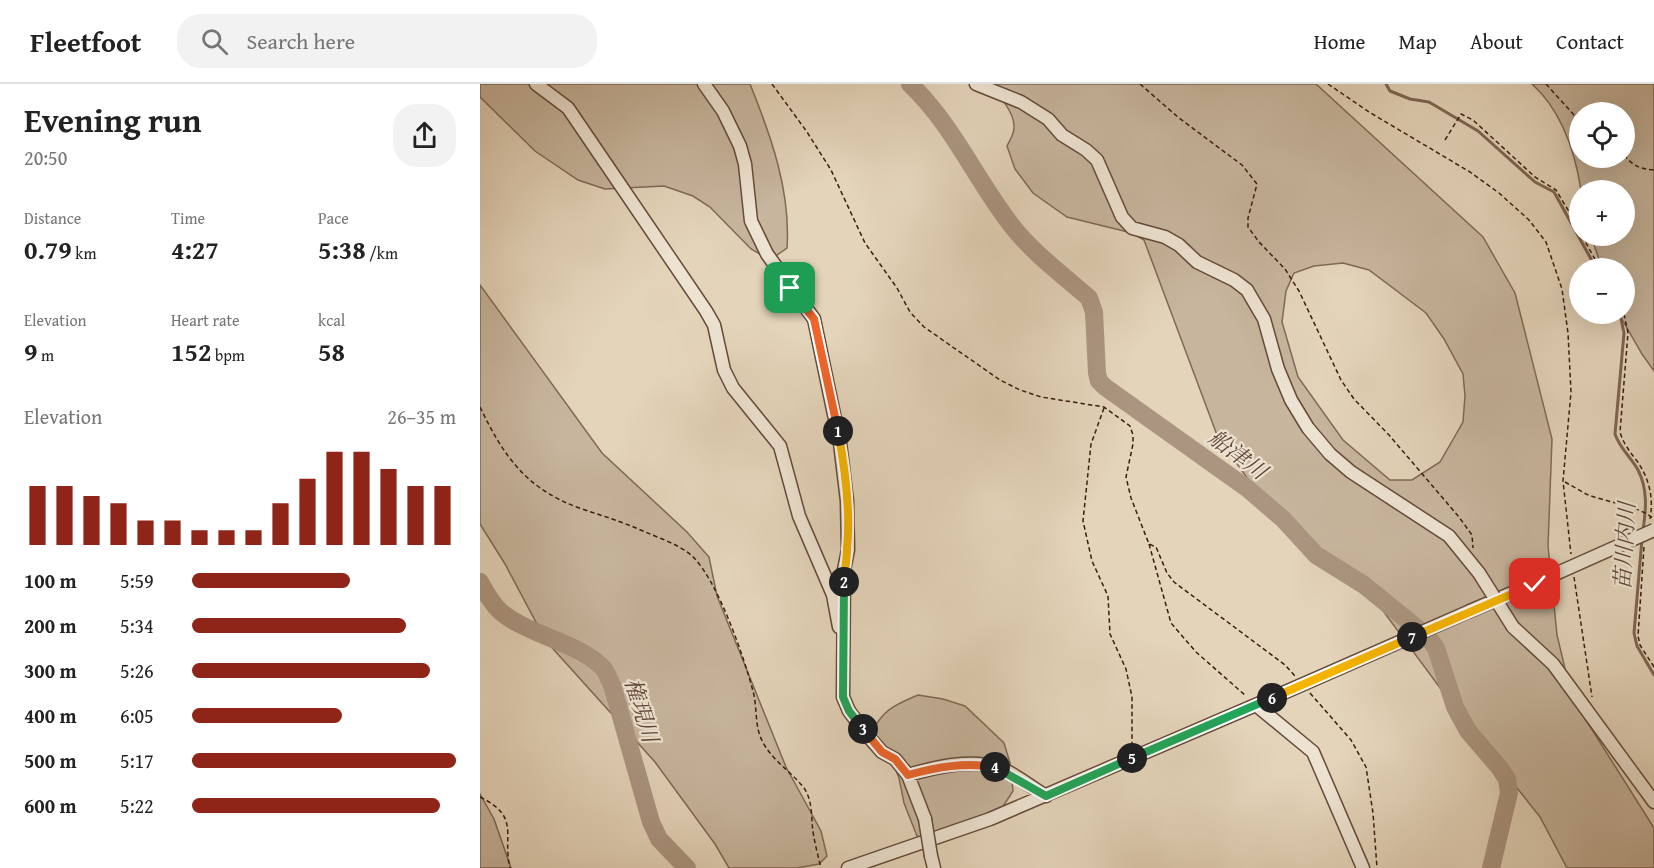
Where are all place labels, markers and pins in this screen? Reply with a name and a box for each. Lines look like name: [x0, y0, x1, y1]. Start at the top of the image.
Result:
pin: [764, 262, 815, 313]
pin: 1: [823, 416, 853, 446]
pin: [1509, 558, 1560, 609]
pin: 2: [829, 567, 859, 597]
pin: 7: [1397, 622, 1427, 652]
pin: 6: [1257, 683, 1287, 713]
pin: 3: [848, 714, 878, 744]
pin: 5: [1117, 743, 1147, 773]
pin: 4: [980, 752, 1010, 782]

